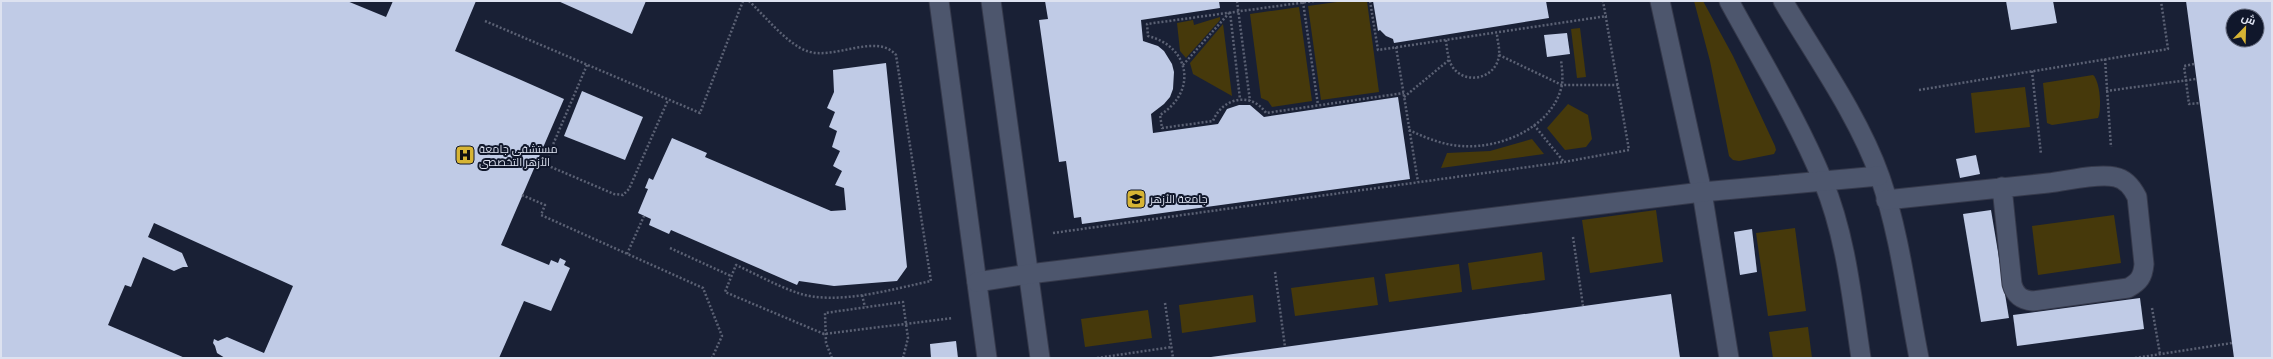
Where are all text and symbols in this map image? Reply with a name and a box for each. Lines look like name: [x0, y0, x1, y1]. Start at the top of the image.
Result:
north arrow: [2225, 8, 2265, 48]
text: ش: [2240, 11, 2258, 28]
place label: مستشفى جامعة الأزهر التخصصى: [479, 143, 558, 169]
hospital icon: مستشفى جامعة الأزهر التخصصى: [454, 144, 476, 166]
school or university icon: جامعة الأزهر: [1125, 188, 1147, 210]
place label: جامعة الأزهر: [1149, 193, 1208, 206]

